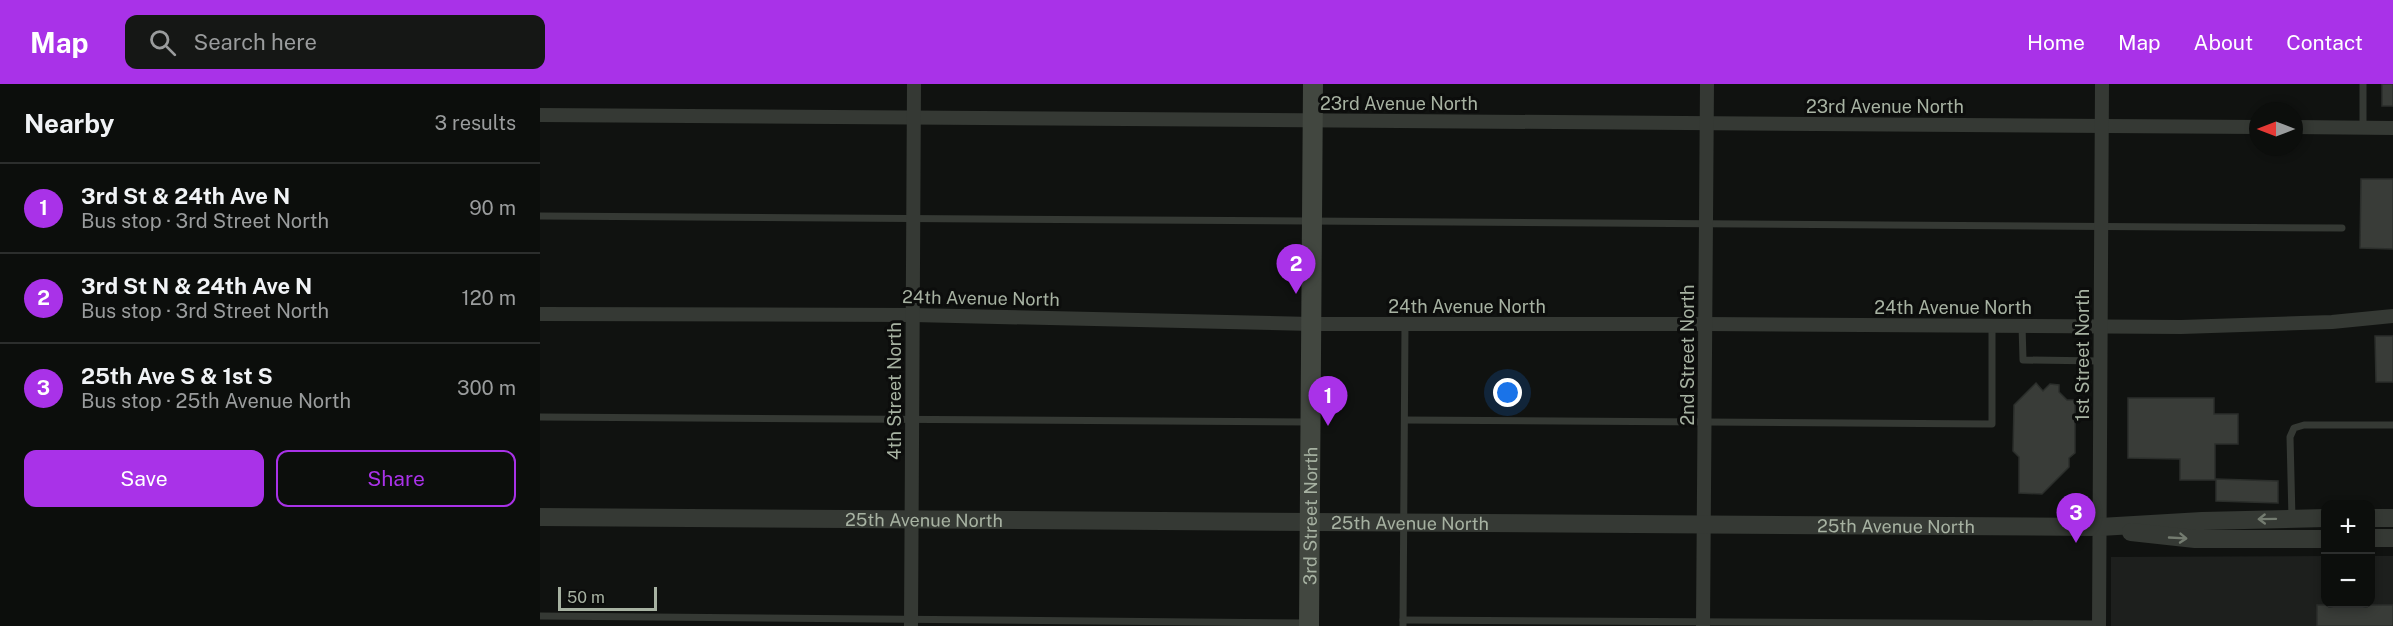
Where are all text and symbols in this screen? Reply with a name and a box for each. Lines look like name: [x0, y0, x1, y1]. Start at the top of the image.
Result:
search box: [125, 15, 545, 69]
text: Map: [30, 26, 89, 59]
icon: search: [146, 26, 179, 59]
text: Search here: [194, 29, 317, 55]
text: Home: [2027, 30, 2085, 55]
text: Map: [2118, 30, 2161, 55]
text: About: [2194, 30, 2253, 55]
text: Contact: [2286, 30, 2363, 55]
street label: 23rd Avenue North: [1320, 93, 1478, 114]
street label: 23rd Avenue North: [1806, 96, 1964, 117]
north arrow: [2249, 102, 2303, 156]
text: Nearby: [24, 108, 114, 139]
text: 3 results: [435, 111, 516, 135]
text: 3rd St & 24th Ave N: [81, 183, 290, 209]
text: 1: [39, 196, 48, 220]
text: 90 m: [469, 196, 516, 220]
text: Bus stop · 3rd Street North: [81, 209, 329, 233]
pin: 2: [1276, 244, 1316, 294]
text: 3rd St N & 24th Ave N: [81, 273, 312, 299]
street label: 2nd Street North: [1677, 285, 1698, 425]
text: 2: [37, 286, 50, 310]
text: 120 m: [462, 286, 516, 310]
street label: 24th Avenue North: [902, 286, 1060, 310]
street label: 1st Street North: [2072, 289, 2093, 421]
street label: 24th Avenue North: [1388, 296, 1546, 317]
street label: 24th Avenue North: [1874, 297, 2032, 318]
text: Bus stop · 3rd Street North: [81, 299, 329, 323]
street label: 4th Street North: [884, 322, 905, 460]
text: 25th Ave S & 1st S: [81, 363, 273, 389]
text: 3: [37, 376, 50, 400]
text: 300 m: [457, 376, 516, 400]
pin: 1: [1308, 376, 1348, 426]
your location: [1493, 378, 1522, 407]
text: Bus stop · 25th Avenue North: [81, 389, 351, 413]
street label: 3rd Street North: [1299, 447, 1321, 585]
button: Save: [24, 450, 264, 507]
button: Share: [276, 450, 516, 507]
pin: 3: [2056, 494, 2096, 543]
map controls: [2321, 500, 2375, 608]
button: +: [2321, 500, 2375, 554]
street label: 25th Avenue North: [845, 508, 1003, 530]
street label: 25th Avenue North: [1331, 512, 1489, 534]
one-way arrow: [2258, 513, 2278, 524]
street label: 25th Avenue North: [1817, 515, 1975, 537]
one-way arrow: [2168, 533, 2188, 544]
button: −: [2321, 554, 2375, 608]
scale bar: [558, 584, 657, 612]
text: 50 m: [567, 588, 605, 607]

